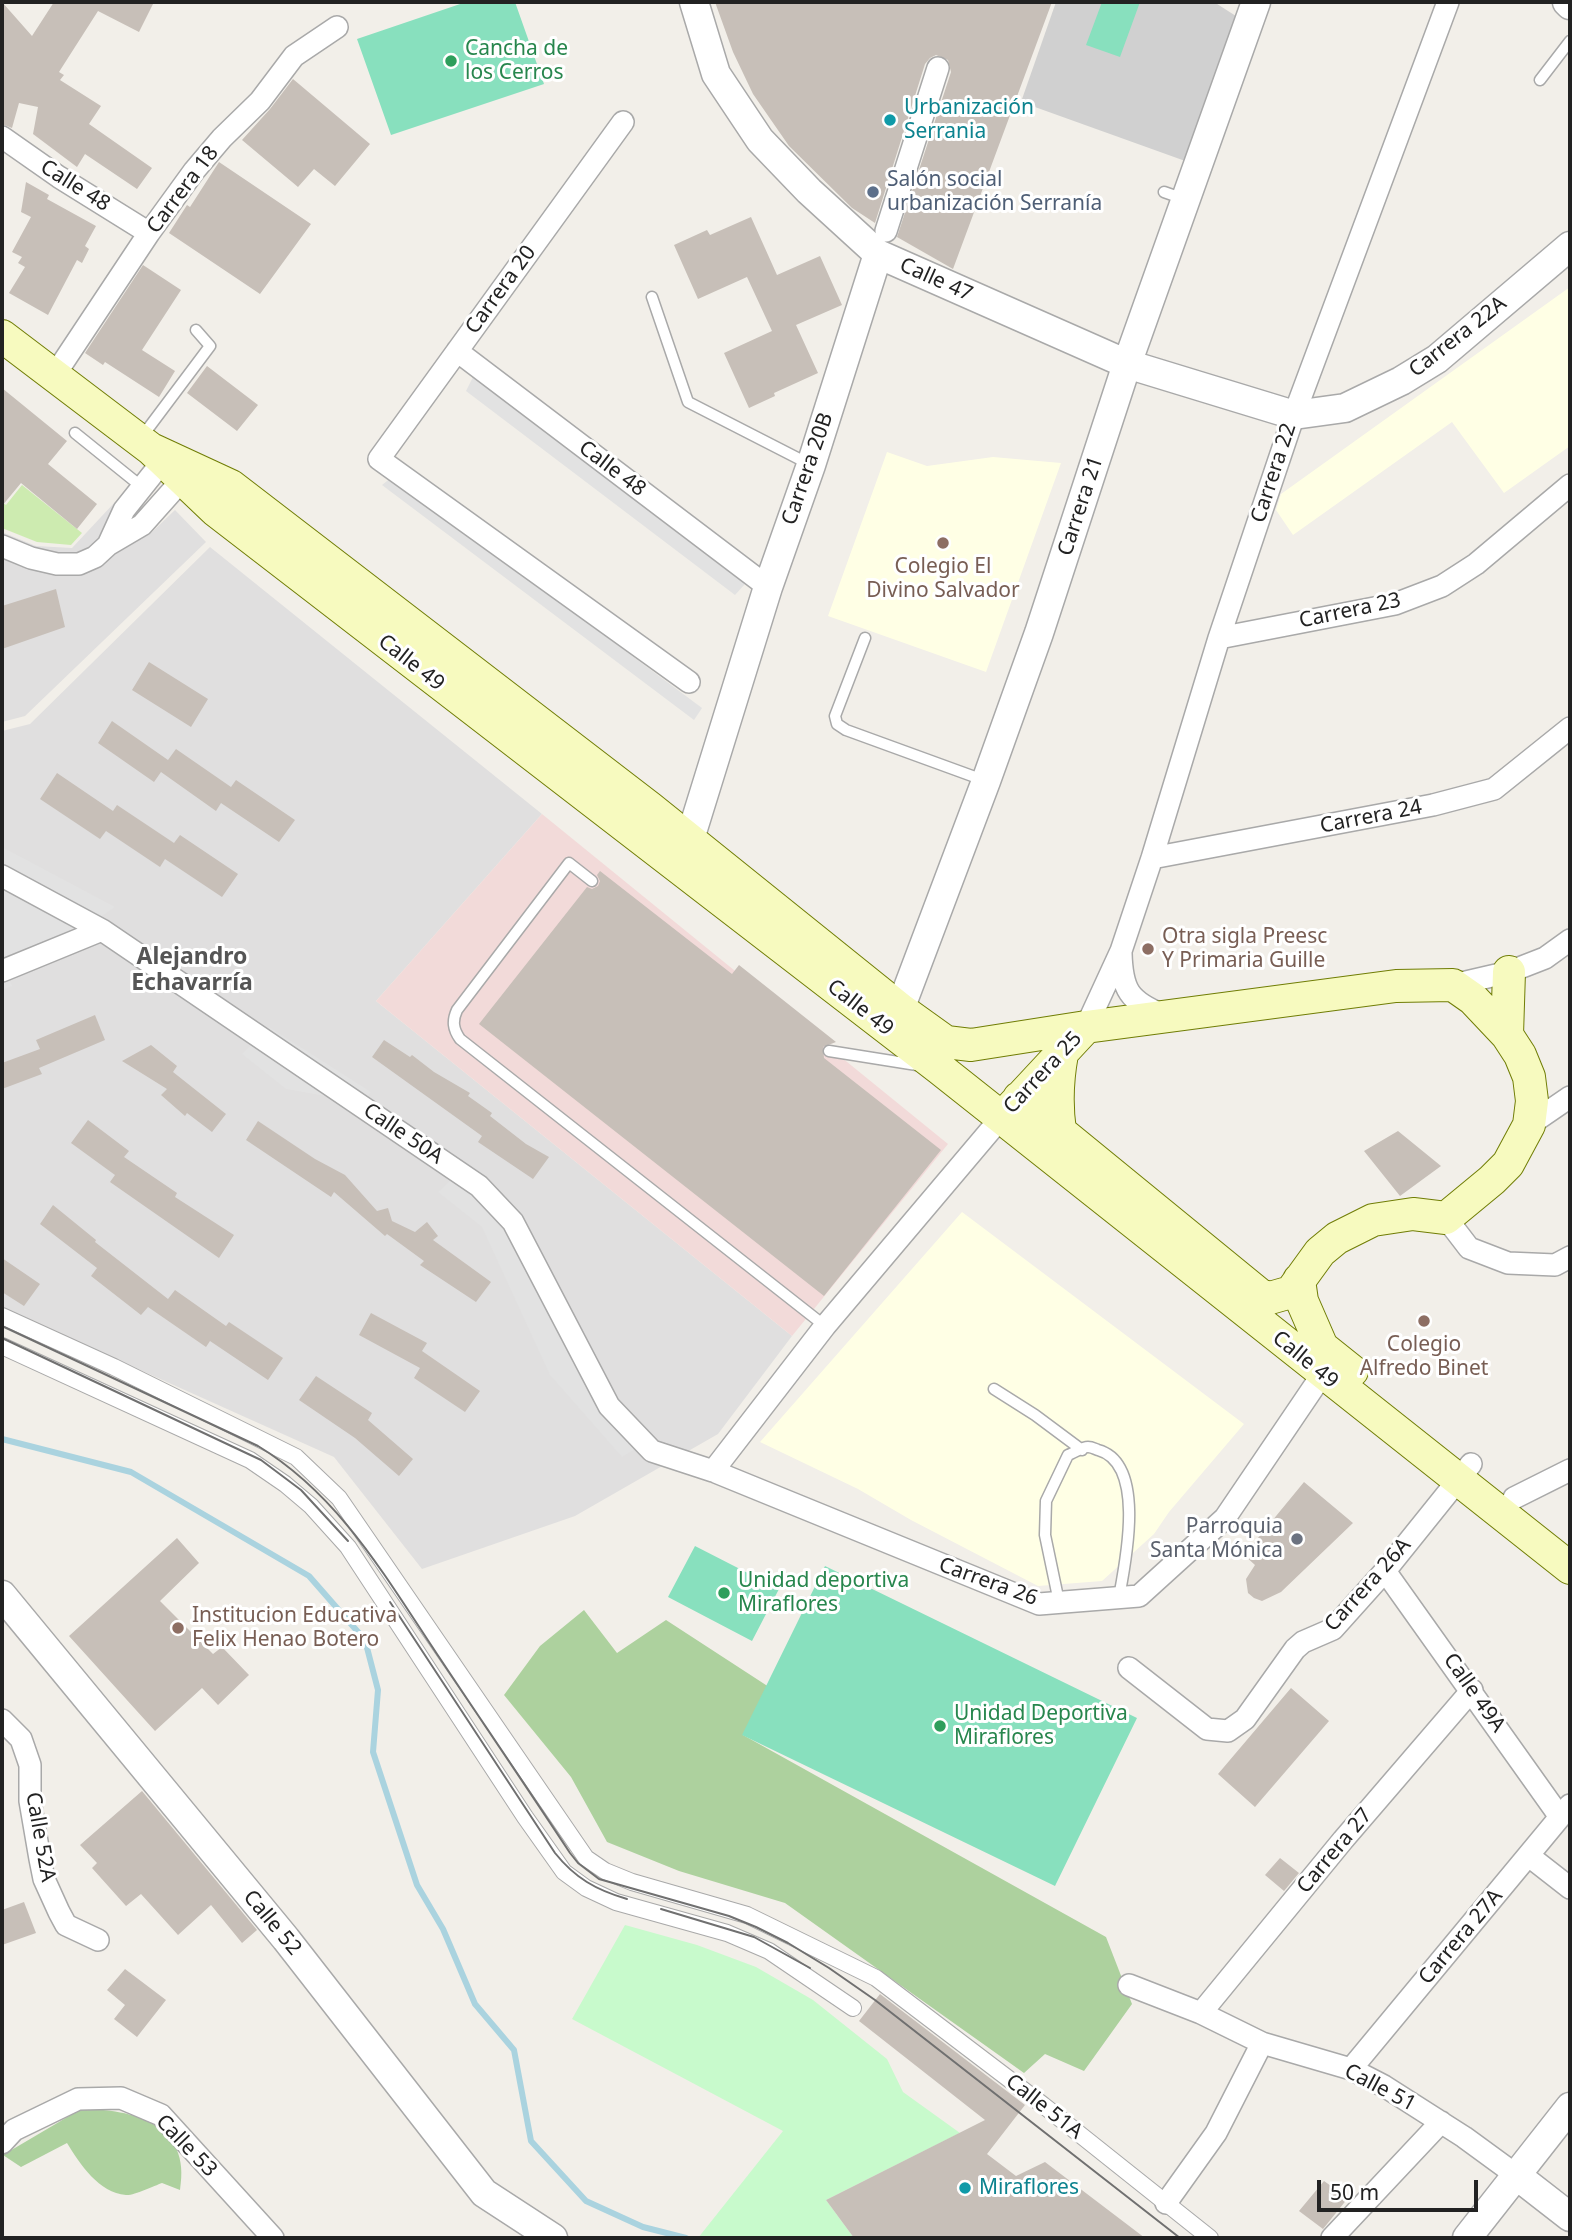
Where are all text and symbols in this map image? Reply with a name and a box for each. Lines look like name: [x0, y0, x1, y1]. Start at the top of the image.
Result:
place label: Cancha de los Cerros: [465, 36, 568, 86]
marker: Cancha de los Cerros: [443, 53, 459, 69]
place label: Urbanización Serrania: [904, 95, 1034, 145]
marker: Urbanización Serrania: [882, 112, 898, 128]
street label: Carrera 18: [142, 141, 224, 239]
street label: Calle 48: [36, 155, 114, 217]
place label: Salón social urbanización Serranía: [887, 167, 1102, 217]
marker: Salón social urbanización Serranía: [865, 184, 881, 200]
street label: Carrera 20: [460, 241, 542, 339]
street label: Calle 47: [896, 253, 976, 307]
street label: Carrera 22A: [1404, 291, 1512, 383]
street label: Carrera 20B: [777, 410, 839, 528]
street label: Carrera 22: [1246, 420, 1302, 526]
street label: Calle 48: [574, 436, 650, 502]
street label: Carrera 21: [1053, 453, 1109, 559]
marker: Colegio El Divino Salvador: [935, 535, 951, 551]
place label: Colegio El Divino Salvador: [866, 554, 1020, 604]
street label: Carrera 23: [1297, 588, 1403, 634]
street label: Calle 49: [373, 629, 449, 697]
street label: Carrera 24: [1318, 795, 1424, 839]
place label: Otra sigla Preesc Y Primaria Guille: [1162, 924, 1327, 974]
marker: Otra sigla Preesc Y Primaria Guille: [1140, 941, 1156, 957]
district label: Alejandro Echavarría: [131, 943, 253, 997]
street label: Calle 49: [822, 974, 898, 1042]
street label: Carrera 25: [999, 1027, 1087, 1119]
street label: Calle 50A: [358, 1098, 448, 1170]
marker: Colegio Alfredo Binet: [1416, 1313, 1432, 1329]
street label: Calle 49: [1267, 1326, 1343, 1394]
place label: Colegio Alfredo Binet: [1360, 1332, 1488, 1382]
place label: Parroquia Santa Mónica: [1150, 1514, 1283, 1564]
marker: Parroquia Santa Mónica: [1289, 1531, 1305, 1547]
street label: Carrera 26A: [1320, 1533, 1416, 1637]
street label: Carrera 26: [935, 1552, 1041, 1612]
place label: Unidad deportiva Miraflores: [738, 1568, 909, 1618]
marker: Unidad deportiva Miraflores: [716, 1585, 732, 1601]
place label: Institucion Educativa Felix Henao Botero: [192, 1603, 397, 1653]
marker: Institucion Educativa Felix Henao Botero: [170, 1620, 186, 1636]
street label: Calle 49A: [1438, 1649, 1510, 1737]
place label: Unidad Deportiva Miraflores: [954, 1701, 1128, 1751]
marker: Unidad Deportiva Miraflores: [932, 1718, 948, 1734]
street label: Calle 52A: [20, 1790, 60, 1884]
street label: Carrera 27: [1292, 1803, 1378, 1899]
street label: Carrera 27A: [1414, 1884, 1508, 1990]
street label: Calle 52: [238, 1885, 306, 1961]
street label: Calle 51: [1340, 2059, 1420, 2117]
street label: Calle 51A: [1001, 2069, 1087, 2145]
street label: Calle 53: [150, 2109, 222, 2183]
scale bar: [1320, 2166, 1481, 2210]
place label: Miraflores: [979, 2175, 1079, 2201]
text: 50 m: [1330, 2178, 1379, 2206]
marker: Miraflores: [957, 2180, 973, 2196]

